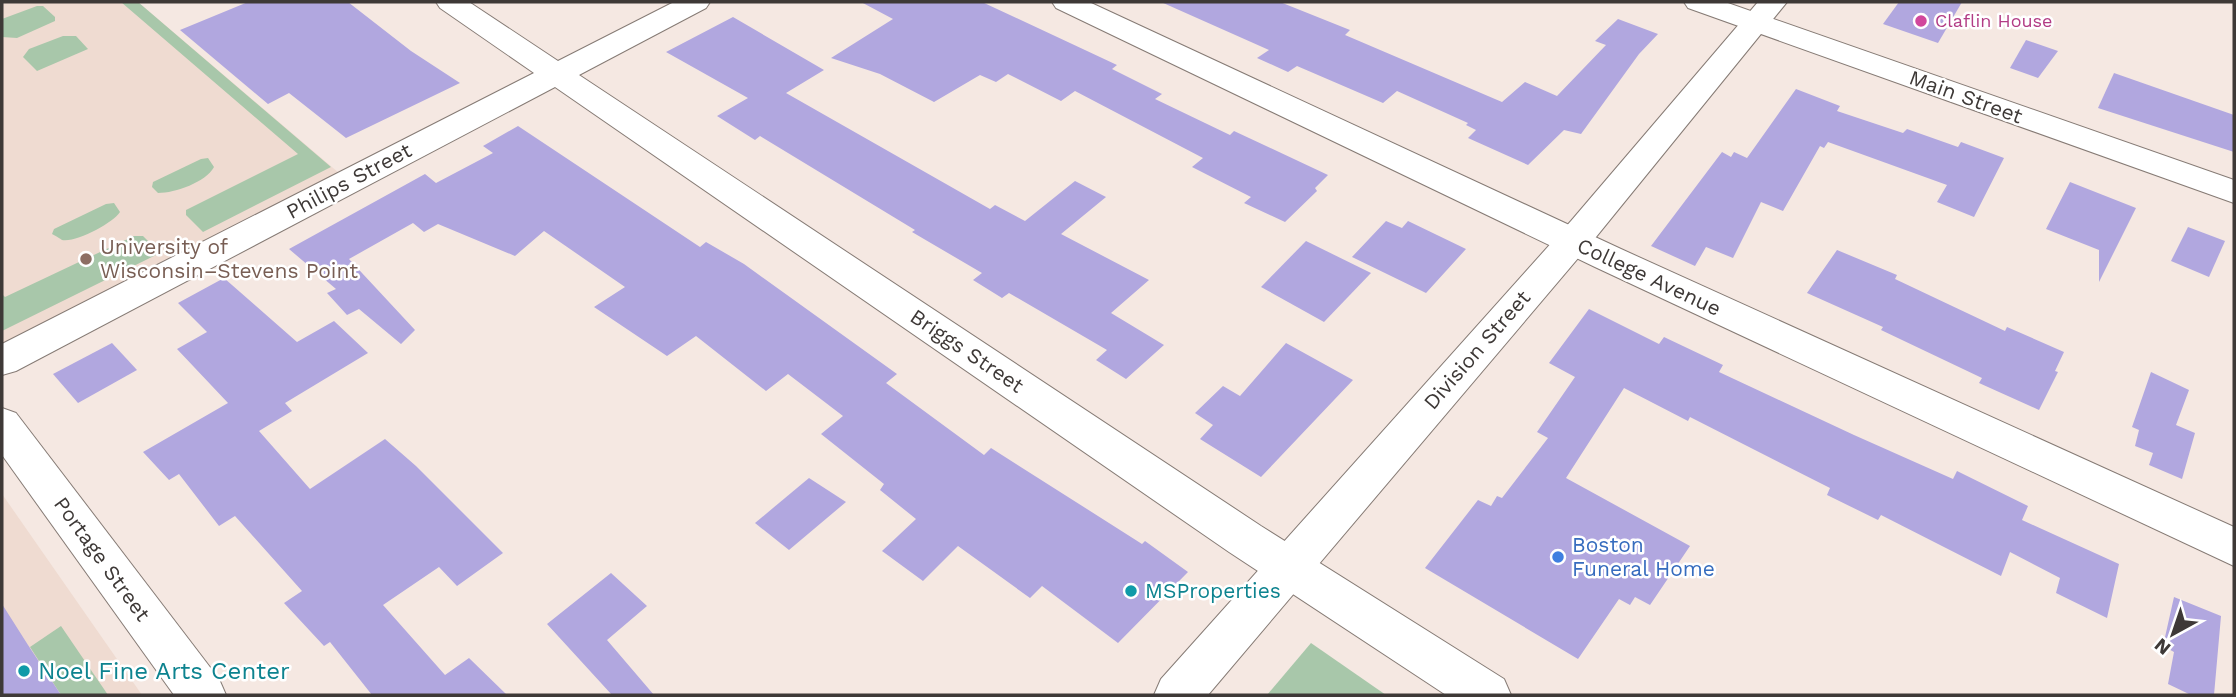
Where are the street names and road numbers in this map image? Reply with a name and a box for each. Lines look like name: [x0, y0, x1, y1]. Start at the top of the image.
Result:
street label: Main Street: [1906, 64, 2026, 129]
street label: Philips Street: [282, 137, 416, 224]
street label: College Avenue: [1573, 232, 1725, 321]
street label: Division Street: [1418, 285, 1535, 414]
street label: Briggs Street: [906, 303, 1029, 398]
street label: Portage Street: [49, 492, 156, 626]

